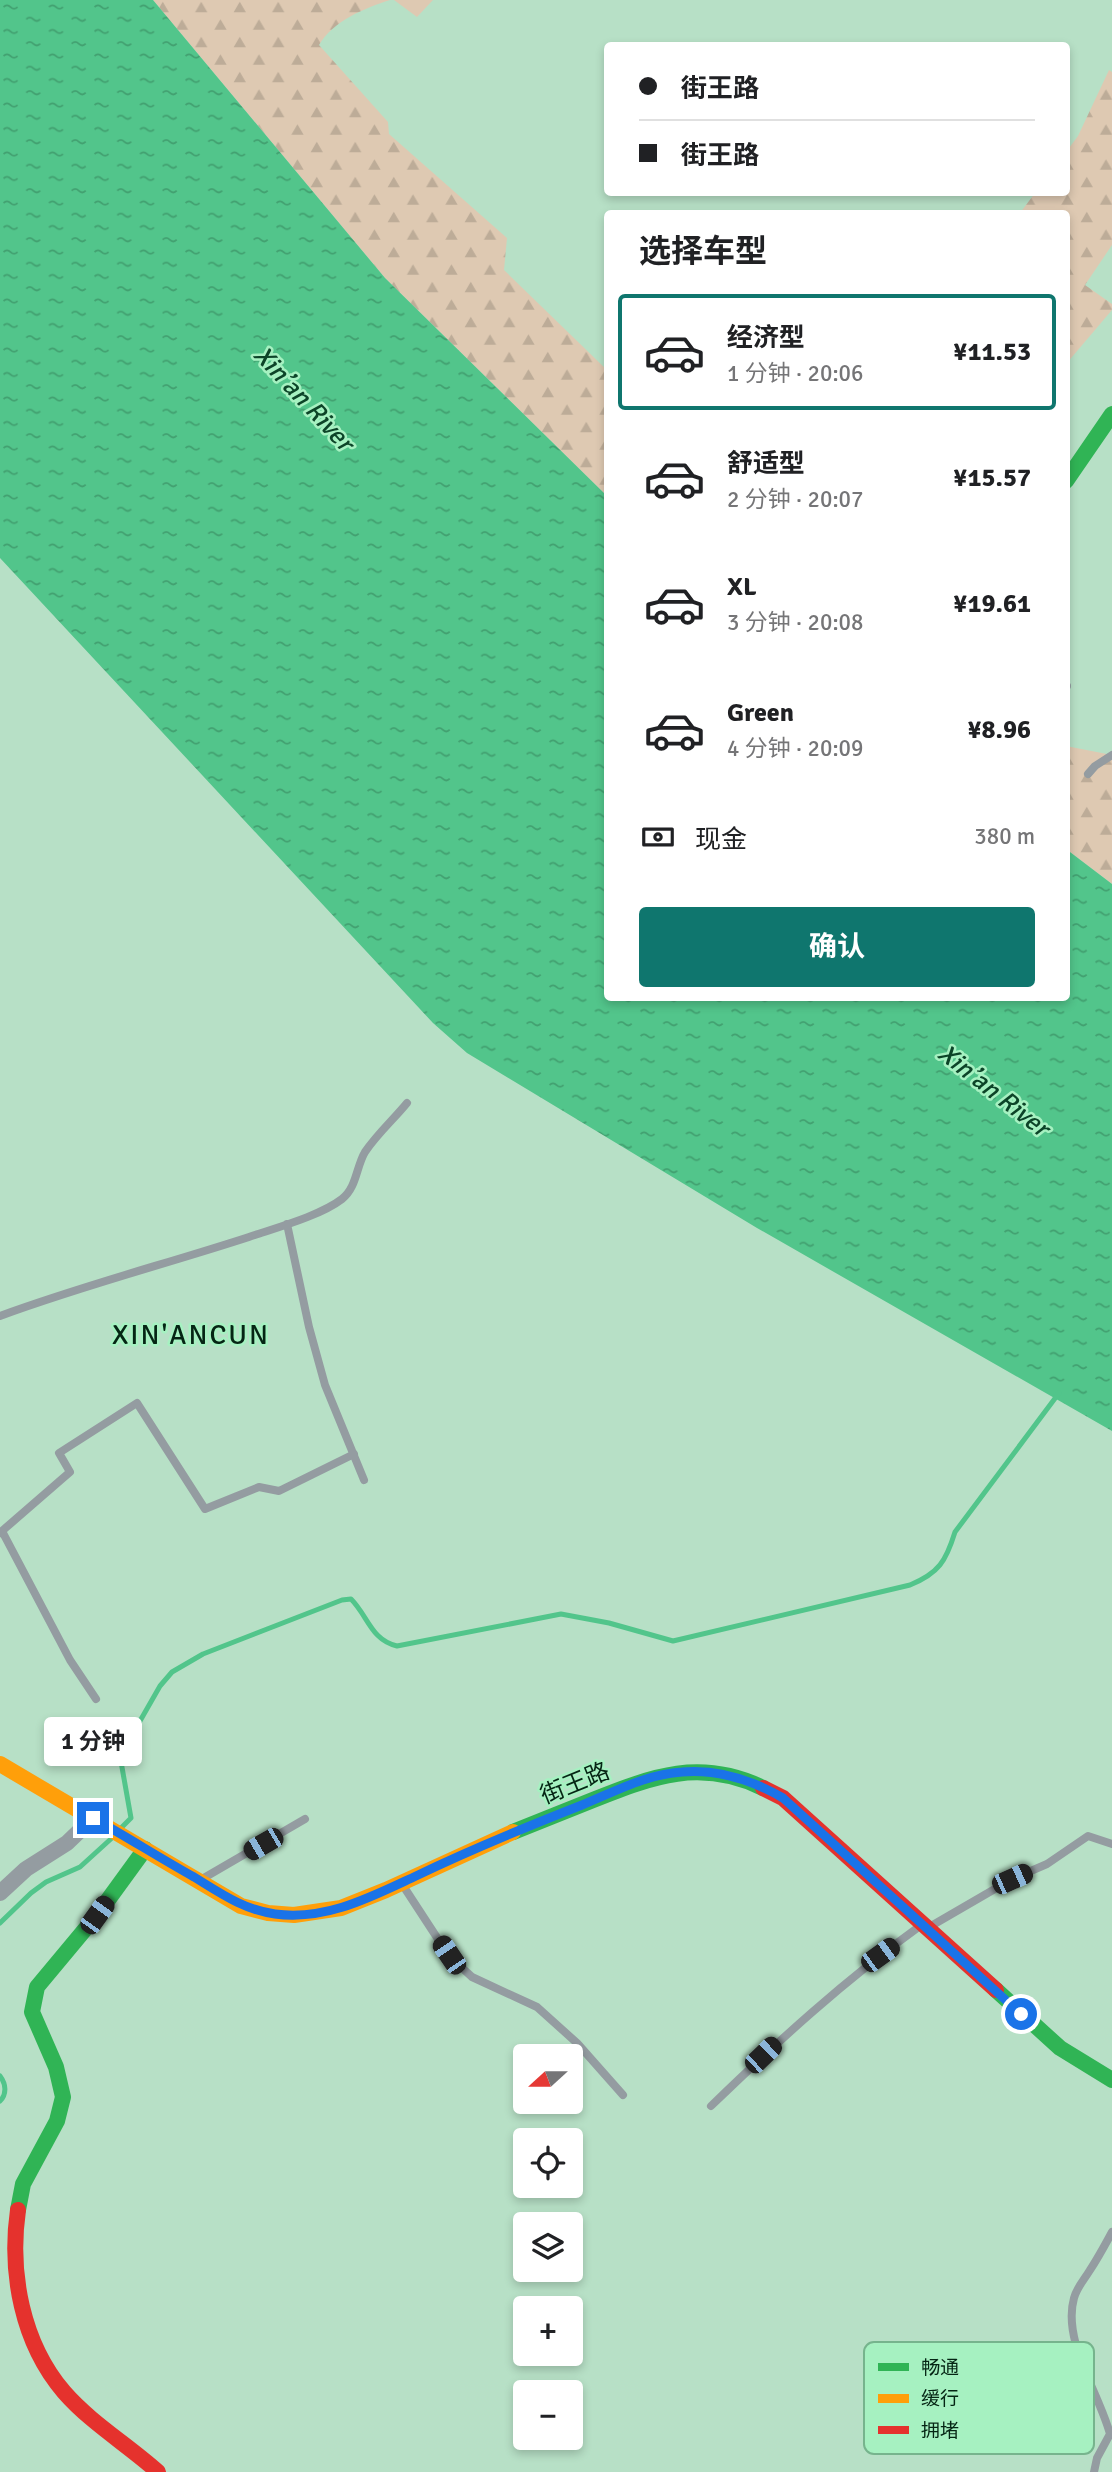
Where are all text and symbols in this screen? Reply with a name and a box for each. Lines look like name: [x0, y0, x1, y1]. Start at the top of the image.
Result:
text: 街王路: [681, 73, 759, 105]
text: 街王路: [681, 140, 759, 172]
text: 选择车型: [639, 232, 767, 271]
icon: car: [643, 321, 706, 384]
text: 经济型: [727, 322, 805, 354]
text: ¥11.53: [953, 336, 1031, 368]
water label: Xin’an River: [247, 340, 362, 460]
text: 1 分钟 · 20:06: [727, 359, 863, 388]
icon: car: [643, 447, 706, 510]
text: 舒适型: [727, 448, 805, 480]
text: ¥15.57: [953, 462, 1031, 494]
text: 2 分钟 · 20:07: [727, 485, 863, 514]
text: XL: [727, 571, 757, 603]
icon: car: [643, 573, 706, 636]
text: ¥19.61: [953, 588, 1031, 620]
text: 3 分钟 · 20:08: [727, 608, 863, 637]
text: Green: [727, 697, 794, 729]
icon: car: [643, 699, 706, 762]
text: ¥8.96: [967, 714, 1031, 746]
text: 4 分钟 · 20:09: [727, 734, 863, 763]
icon: cash: [639, 818, 677, 856]
text: 380 m: [974, 822, 1035, 851]
text: 现金: [695, 824, 747, 856]
button: 确认: [639, 907, 1035, 987]
water label: Xin’an River: [932, 1038, 1058, 1146]
district label: XIN'ANCUN: [112, 1318, 270, 1352]
callout: 1 分钟: [44, 1716, 142, 1766]
text: 1 分钟: [61, 1727, 125, 1756]
street label: 街王路: [536, 1756, 614, 1810]
route end: [77, 1802, 109, 1834]
car: [240, 1824, 287, 1864]
car: [989, 1861, 1036, 1897]
car: [77, 1892, 118, 1938]
car: [429, 1932, 470, 1978]
car: [857, 1934, 904, 1976]
route start: [1005, 1998, 1037, 2030]
car: [741, 2033, 786, 2077]
north arrow: [513, 2044, 583, 2114]
map controls: [513, 2044, 583, 2450]
button: locate: [513, 2128, 583, 2198]
button: layers: [513, 2212, 583, 2282]
button: +: [513, 2296, 583, 2366]
legend: [864, 2342, 1094, 2454]
text: 畅通: [921, 2356, 959, 2380]
button: −: [513, 2380, 583, 2450]
text: 缓行: [921, 2387, 959, 2411]
text: 拥堵: [921, 2419, 959, 2443]

